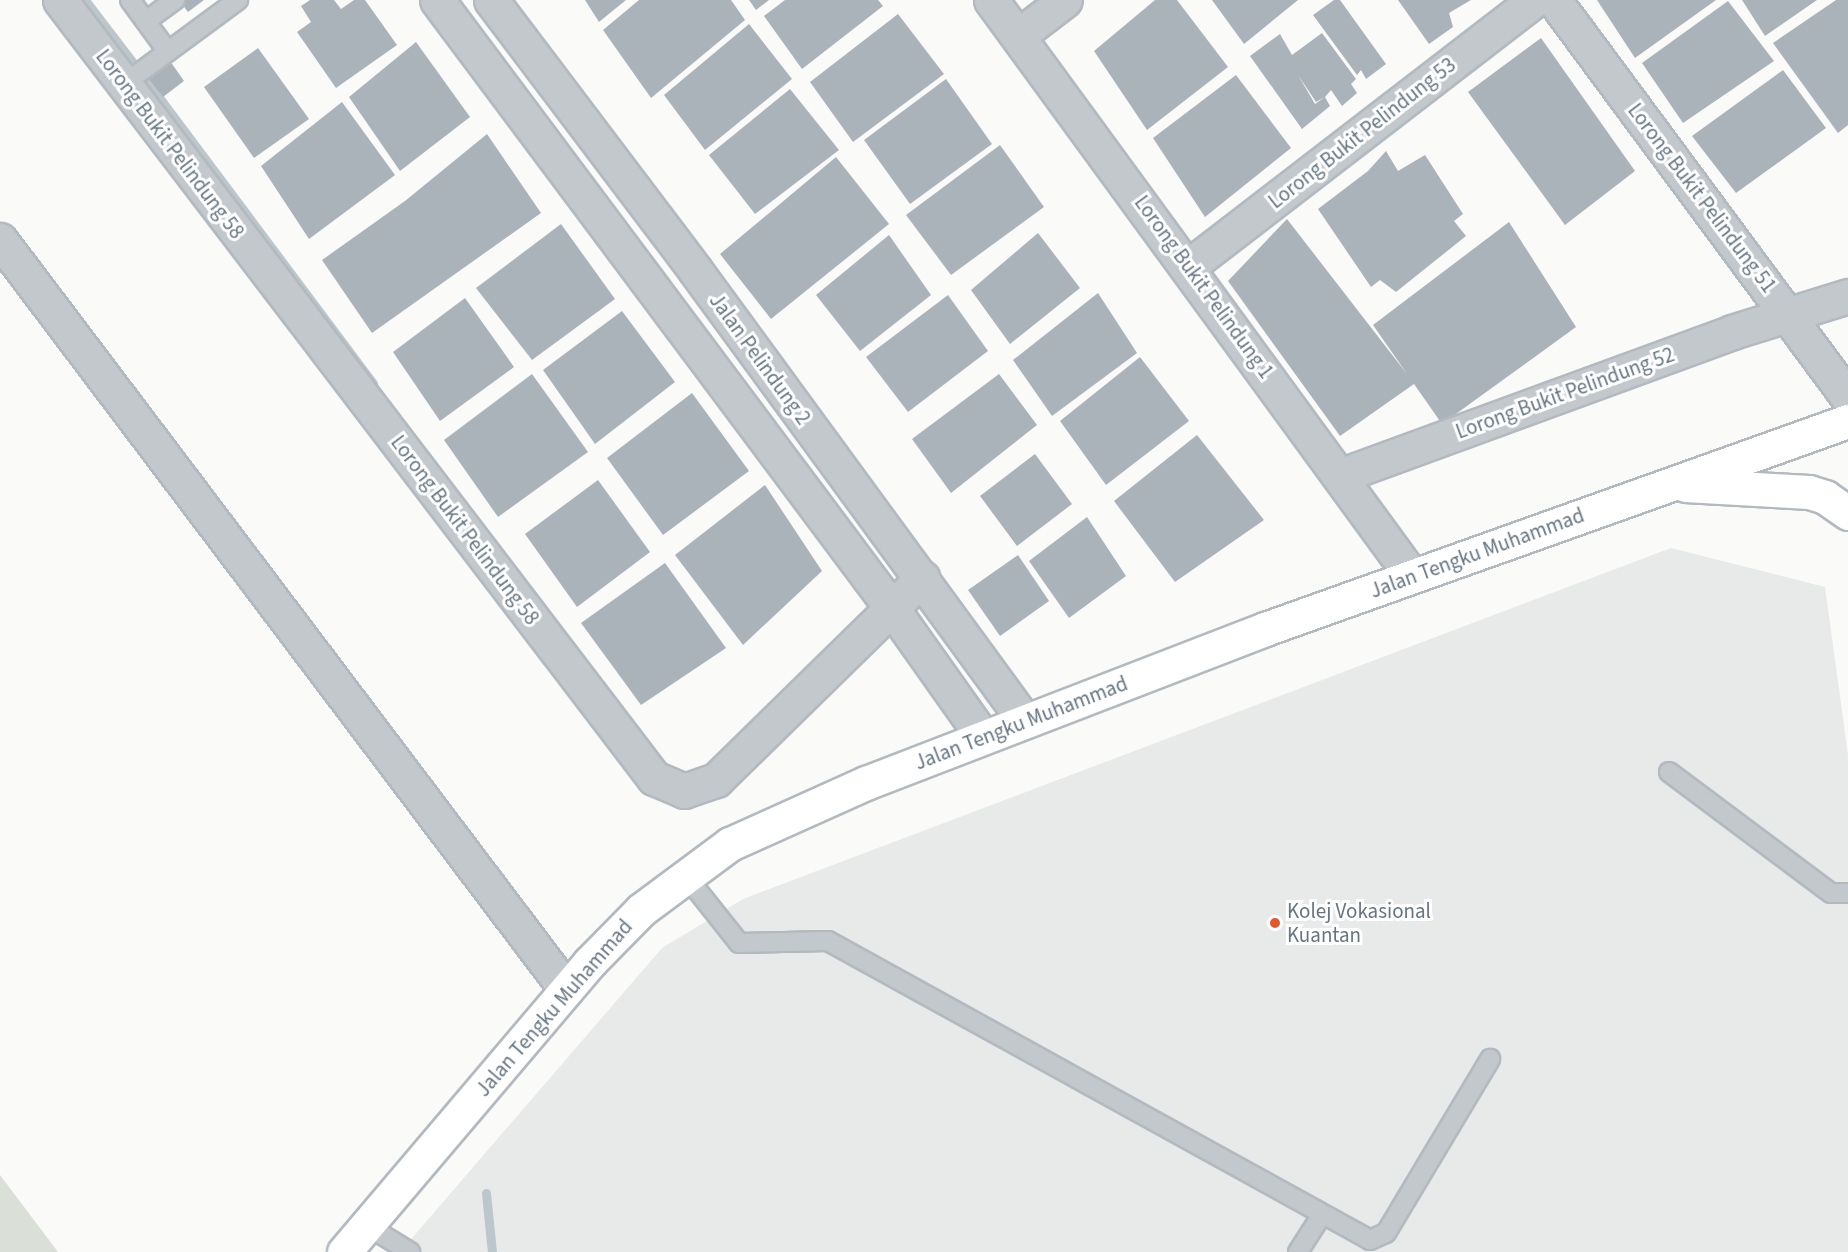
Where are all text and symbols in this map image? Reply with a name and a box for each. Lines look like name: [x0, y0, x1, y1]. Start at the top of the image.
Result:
street label: Lorong Bukit Pelindung 58: [91, 44, 249, 244]
street label: Lorong Bukit Pelindung 53: [1263, 52, 1461, 214]
street label: Lorong Bukit Pelindung 51: [1623, 98, 1781, 298]
street label: Lorong Bukit Pelindung 1: [1129, 190, 1279, 384]
street label: Jalan Pelindung 2: [704, 289, 816, 429]
street label: Lorong Bukit Pelindung 52: [1452, 342, 1678, 444]
street label: Lorong Bukit Pelindung 58: [386, 430, 544, 630]
street label: Jalan Tengku Muhammad: [1366, 502, 1588, 604]
street label: Jalan Tengku Muhammad: [911, 671, 1131, 775]
place label: Kolej Vokasional Kuantan: [1287, 898, 1431, 948]
street label: Jalan Tengku Muhammad: [470, 914, 638, 1102]
marker: Kolej Vokasional Kuantan: [1268, 916, 1282, 930]

